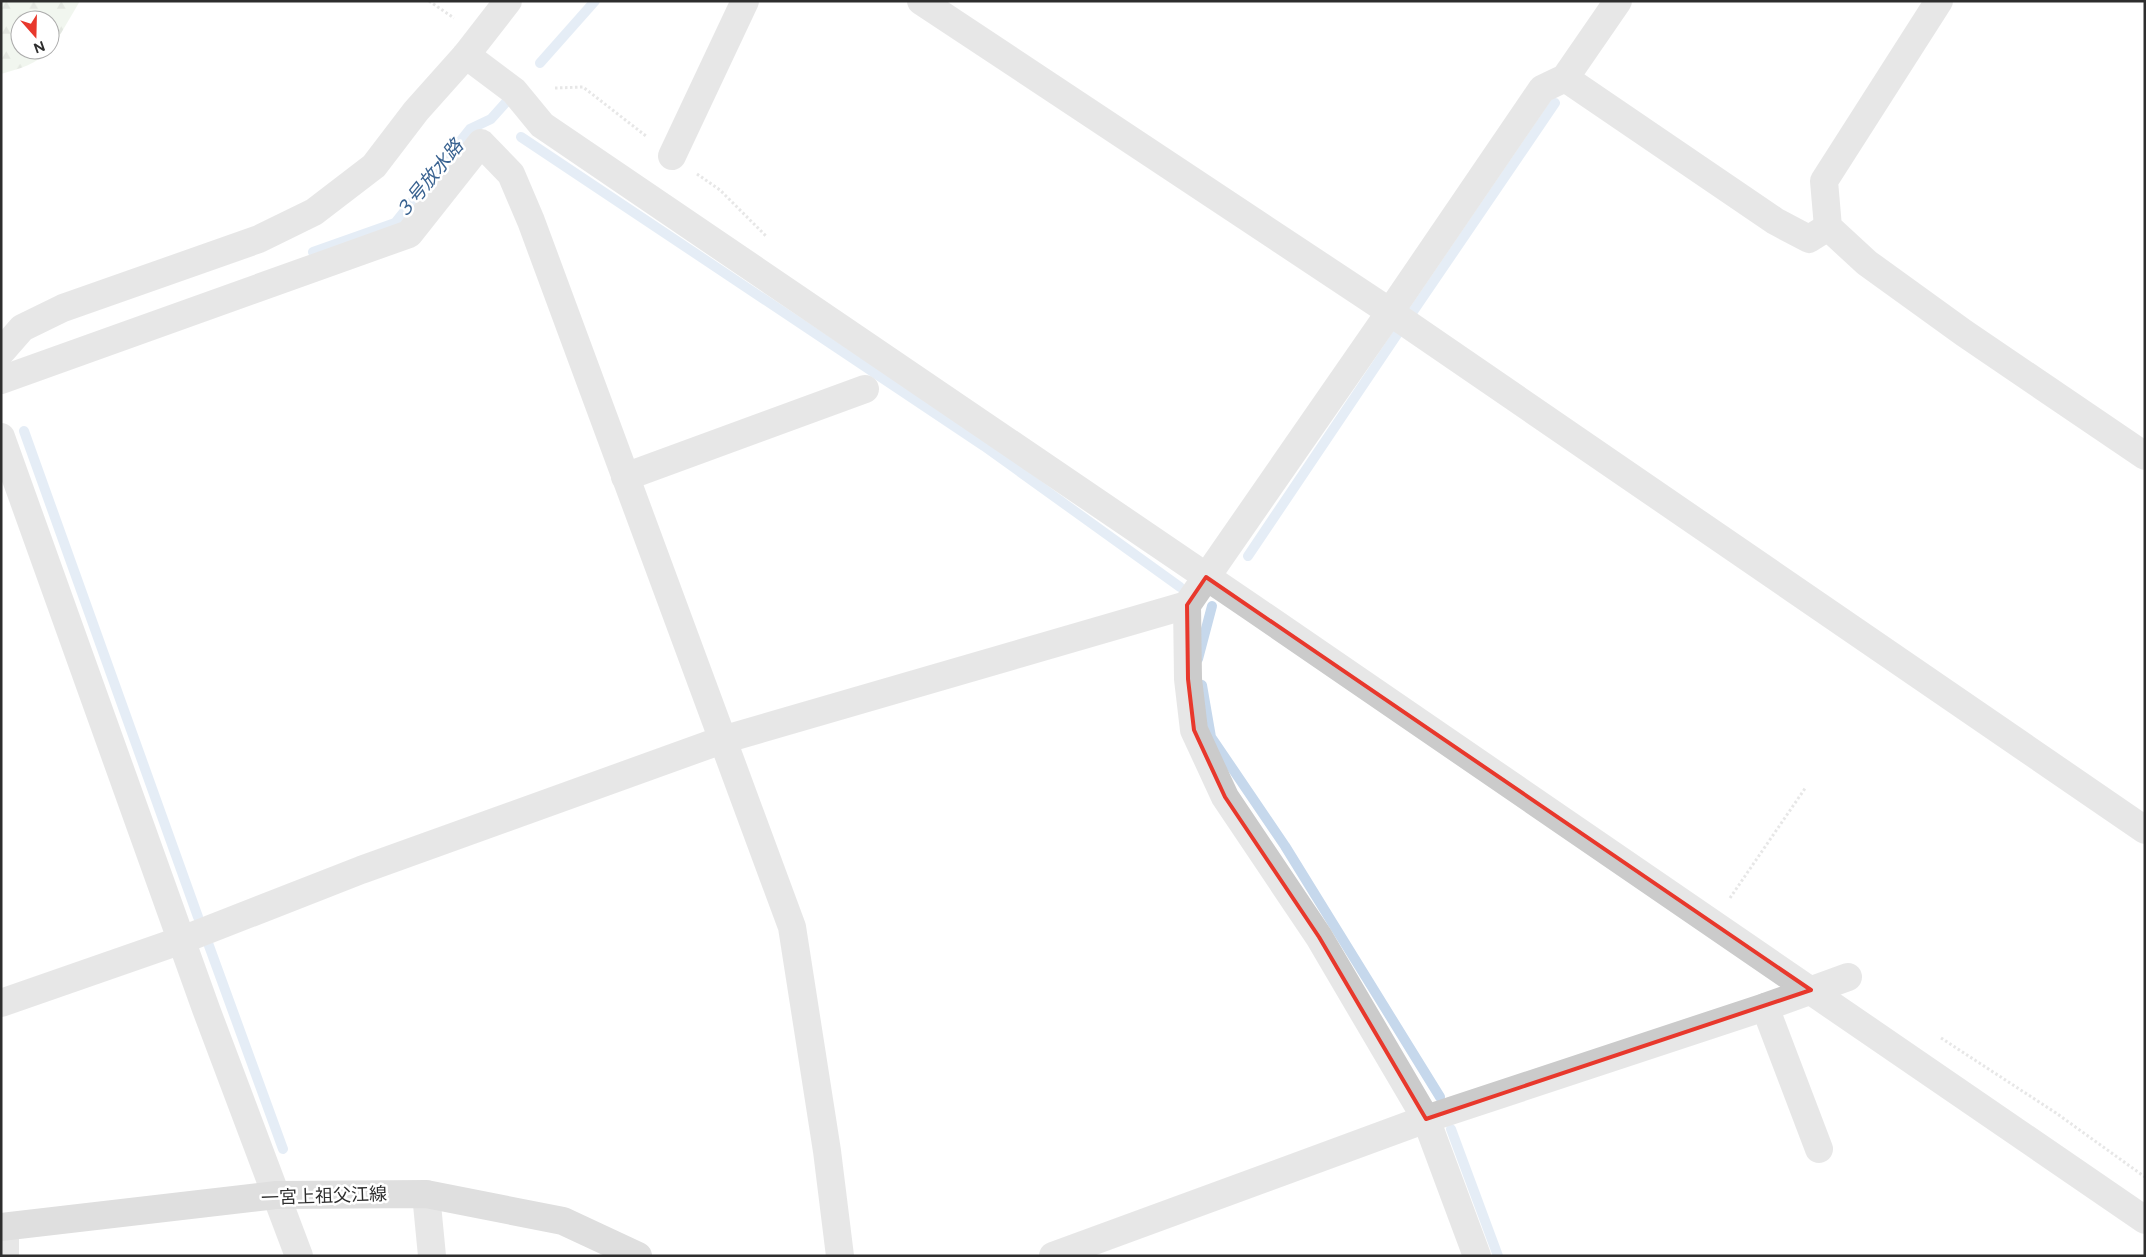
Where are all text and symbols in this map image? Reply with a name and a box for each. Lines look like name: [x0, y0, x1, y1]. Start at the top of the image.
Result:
north arrow: [10, 10, 60, 60]
text: N: [31, 37, 47, 57]
water label: ３号放水路: [390, 133, 469, 223]
street label: 一宮上祖父江線: [261, 1183, 387, 1209]

